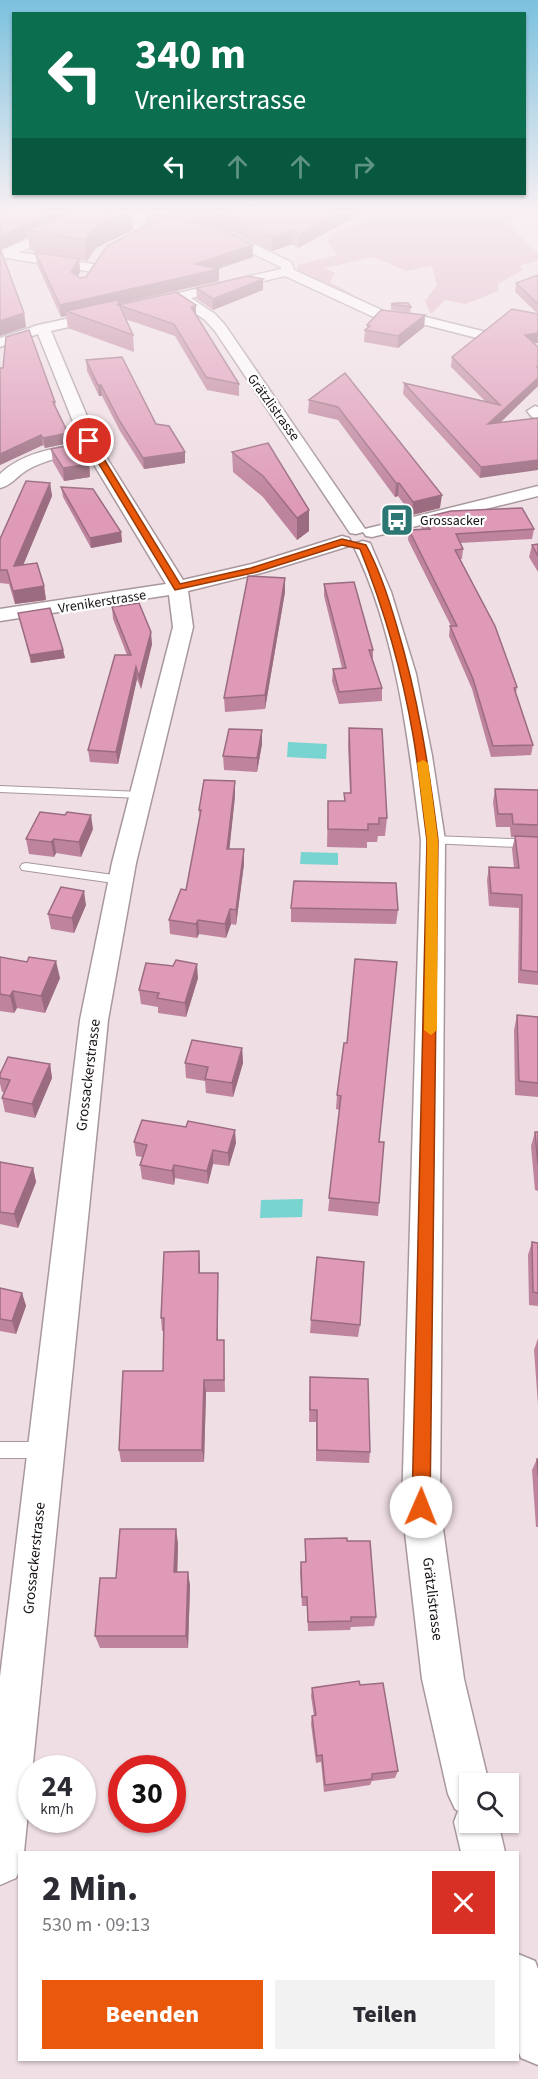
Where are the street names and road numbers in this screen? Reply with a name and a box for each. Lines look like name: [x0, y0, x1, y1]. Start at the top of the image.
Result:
street label: Grätzlistrasse: [242, 370, 304, 445]
street label: Vrenikerstrasse: [57, 585, 148, 619]
street label: Grossackerstrasse: [71, 1018, 106, 1132]
street label: Grossackerstrasse: [18, 1501, 51, 1615]
street label: Grätzlistrasse: [417, 1556, 448, 1642]

